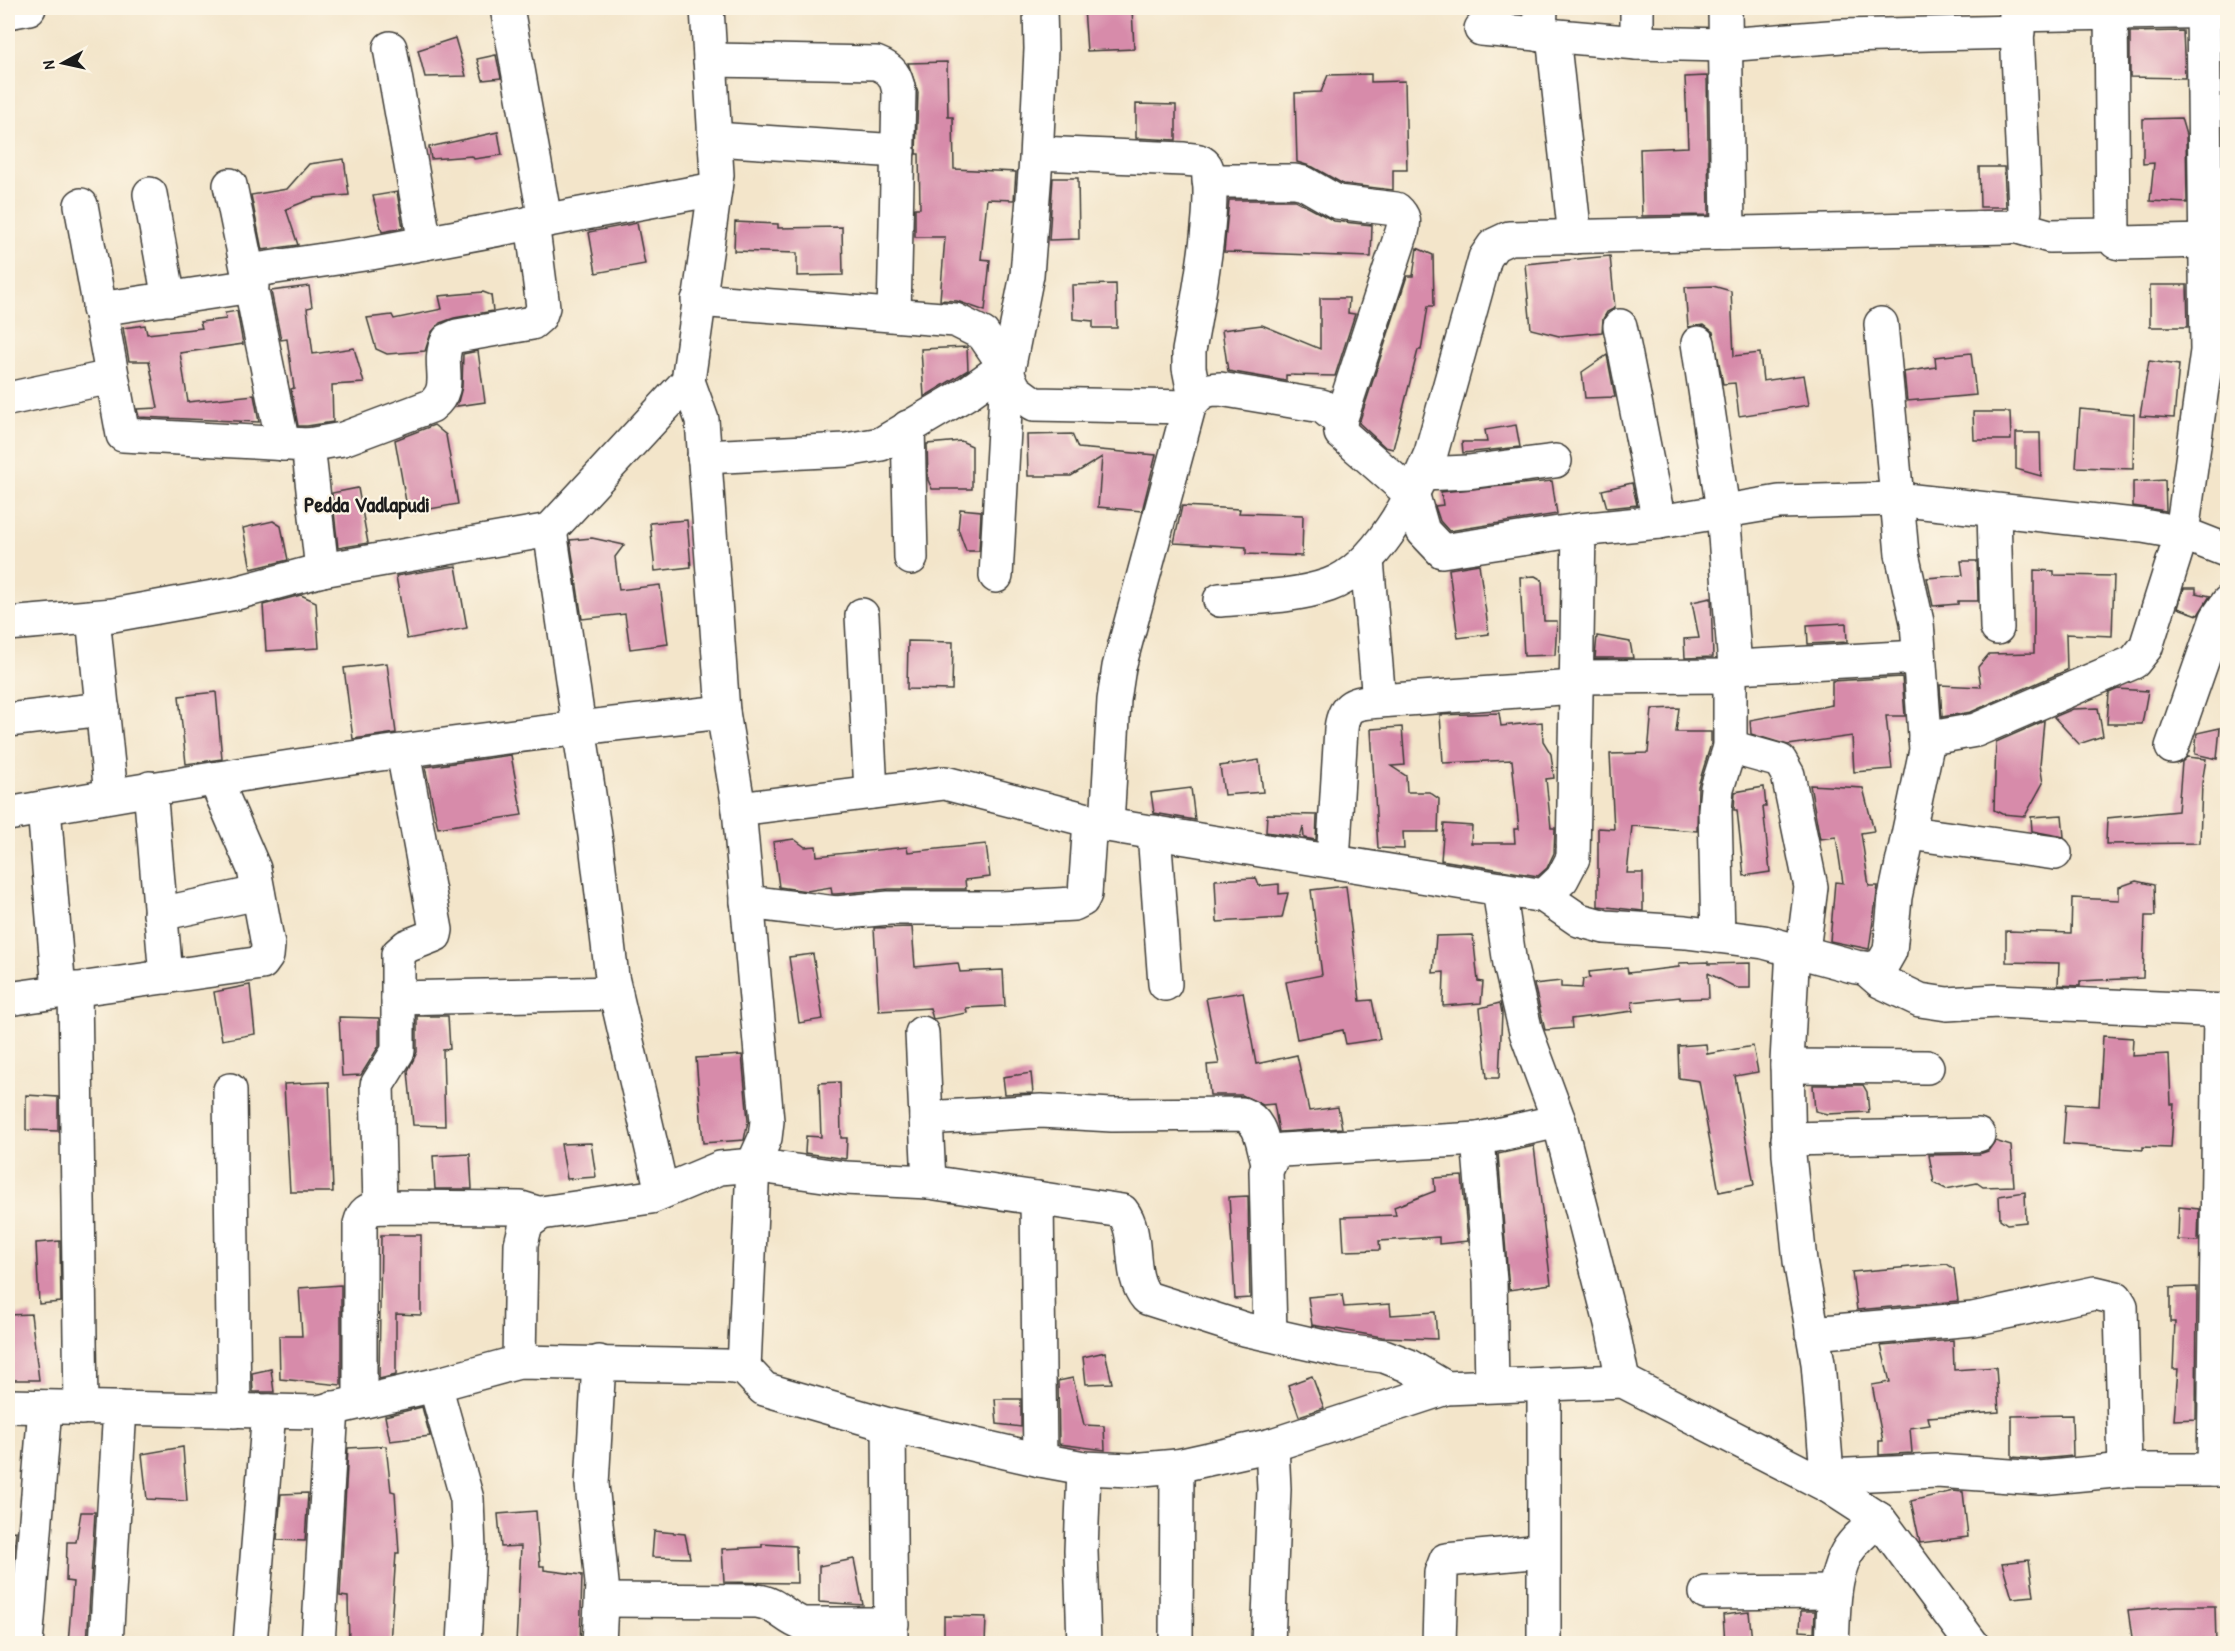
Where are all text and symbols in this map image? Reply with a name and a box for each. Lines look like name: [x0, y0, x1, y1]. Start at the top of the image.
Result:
north arrow: [33, 33, 93, 93]
text: N: [37, 59, 60, 71]
district label: Pedda Vadlapudi: [304, 489, 430, 520]

